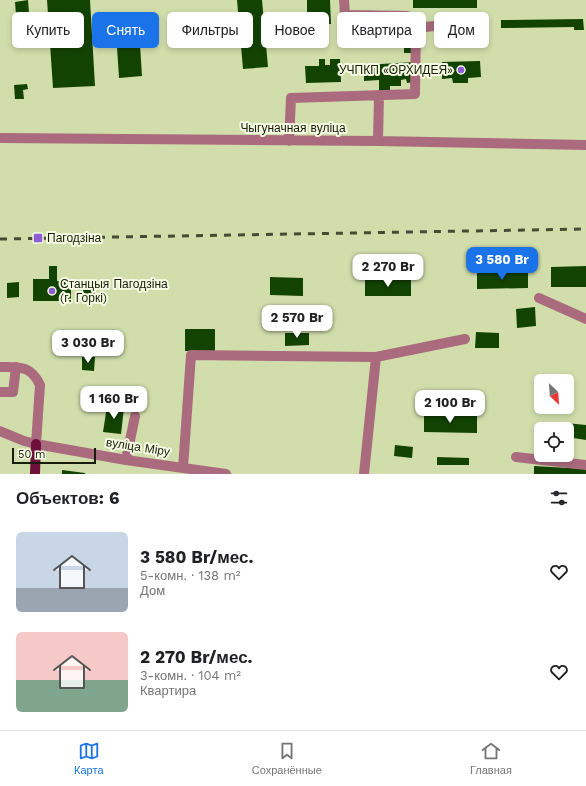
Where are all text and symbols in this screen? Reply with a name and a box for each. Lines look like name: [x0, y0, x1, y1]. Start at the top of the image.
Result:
chip: Купить: [12, 12, 84, 48]
chip: Снять: [92, 12, 159, 48]
chip: Фильтры: [167, 12, 253, 48]
chip: Новое: [261, 12, 329, 48]
chip: Квартира: [337, 12, 426, 48]
chip: Дом: [434, 12, 489, 48]
place label: УЧПКП «ОРХИДЕЯ»: [339, 63, 453, 77]
marker: УЧПКП «ОРХИДЕЯ»: [456, 65, 466, 75]
street label: Чыгуначная вуліца: [240, 121, 346, 135]
place label: Пагодзіна: [47, 231, 102, 245]
marker: Пагодзіна: [32, 232, 44, 244]
pin: 3 580 Br: [461, 247, 543, 281]
text: 3 580 Br: [475, 252, 529, 267]
pin: 2 270 Br: [347, 254, 429, 288]
text: 2 270 Br: [361, 259, 415, 274]
place label: Станцыя Пагодзіна (г. Горкі): [60, 277, 168, 305]
marker: Станцыя Пагодзіна (г. Горкі): [47, 286, 57, 296]
pin: 2 570 Br: [256, 305, 338, 339]
text: 2 570 Br: [271, 310, 323, 325]
pin: 3 030 Br: [47, 330, 129, 364]
text: 3 030 Br: [61, 335, 115, 350]
north arrow: [534, 374, 574, 414]
map controls: [534, 374, 574, 462]
pin: 1 160 Br: [73, 386, 155, 420]
pin: 2 100 Br: [409, 390, 491, 424]
text: 1 160 Br: [89, 391, 139, 406]
text: 2 100 Br: [424, 395, 476, 410]
button: locate: [534, 422, 574, 462]
street label: вуліца Міру: [105, 435, 171, 459]
scale bar: [12, 446, 96, 465]
text: 50 m: [18, 448, 45, 461]
icon: filters: [548, 487, 570, 509]
text: Объектов: 6: [16, 488, 119, 508]
text: 3 580 Br/мес.: [140, 547, 253, 567]
icon: home: [48, 548, 96, 596]
icon: heart: [548, 561, 570, 583]
text: 5-комн. · 138 m²: [140, 568, 241, 583]
text: Дом: [140, 583, 165, 598]
text: 2 270 Br/мес.: [140, 647, 253, 667]
icon: home: [48, 648, 96, 696]
icon: heart: [548, 661, 570, 683]
text: 3-комн. · 104 m²: [140, 668, 241, 683]
text: Квартира: [140, 683, 196, 698]
tab: Карта: [74, 740, 104, 777]
tab: Сохранённые: [252, 740, 322, 777]
tab: Главная: [470, 740, 512, 777]

